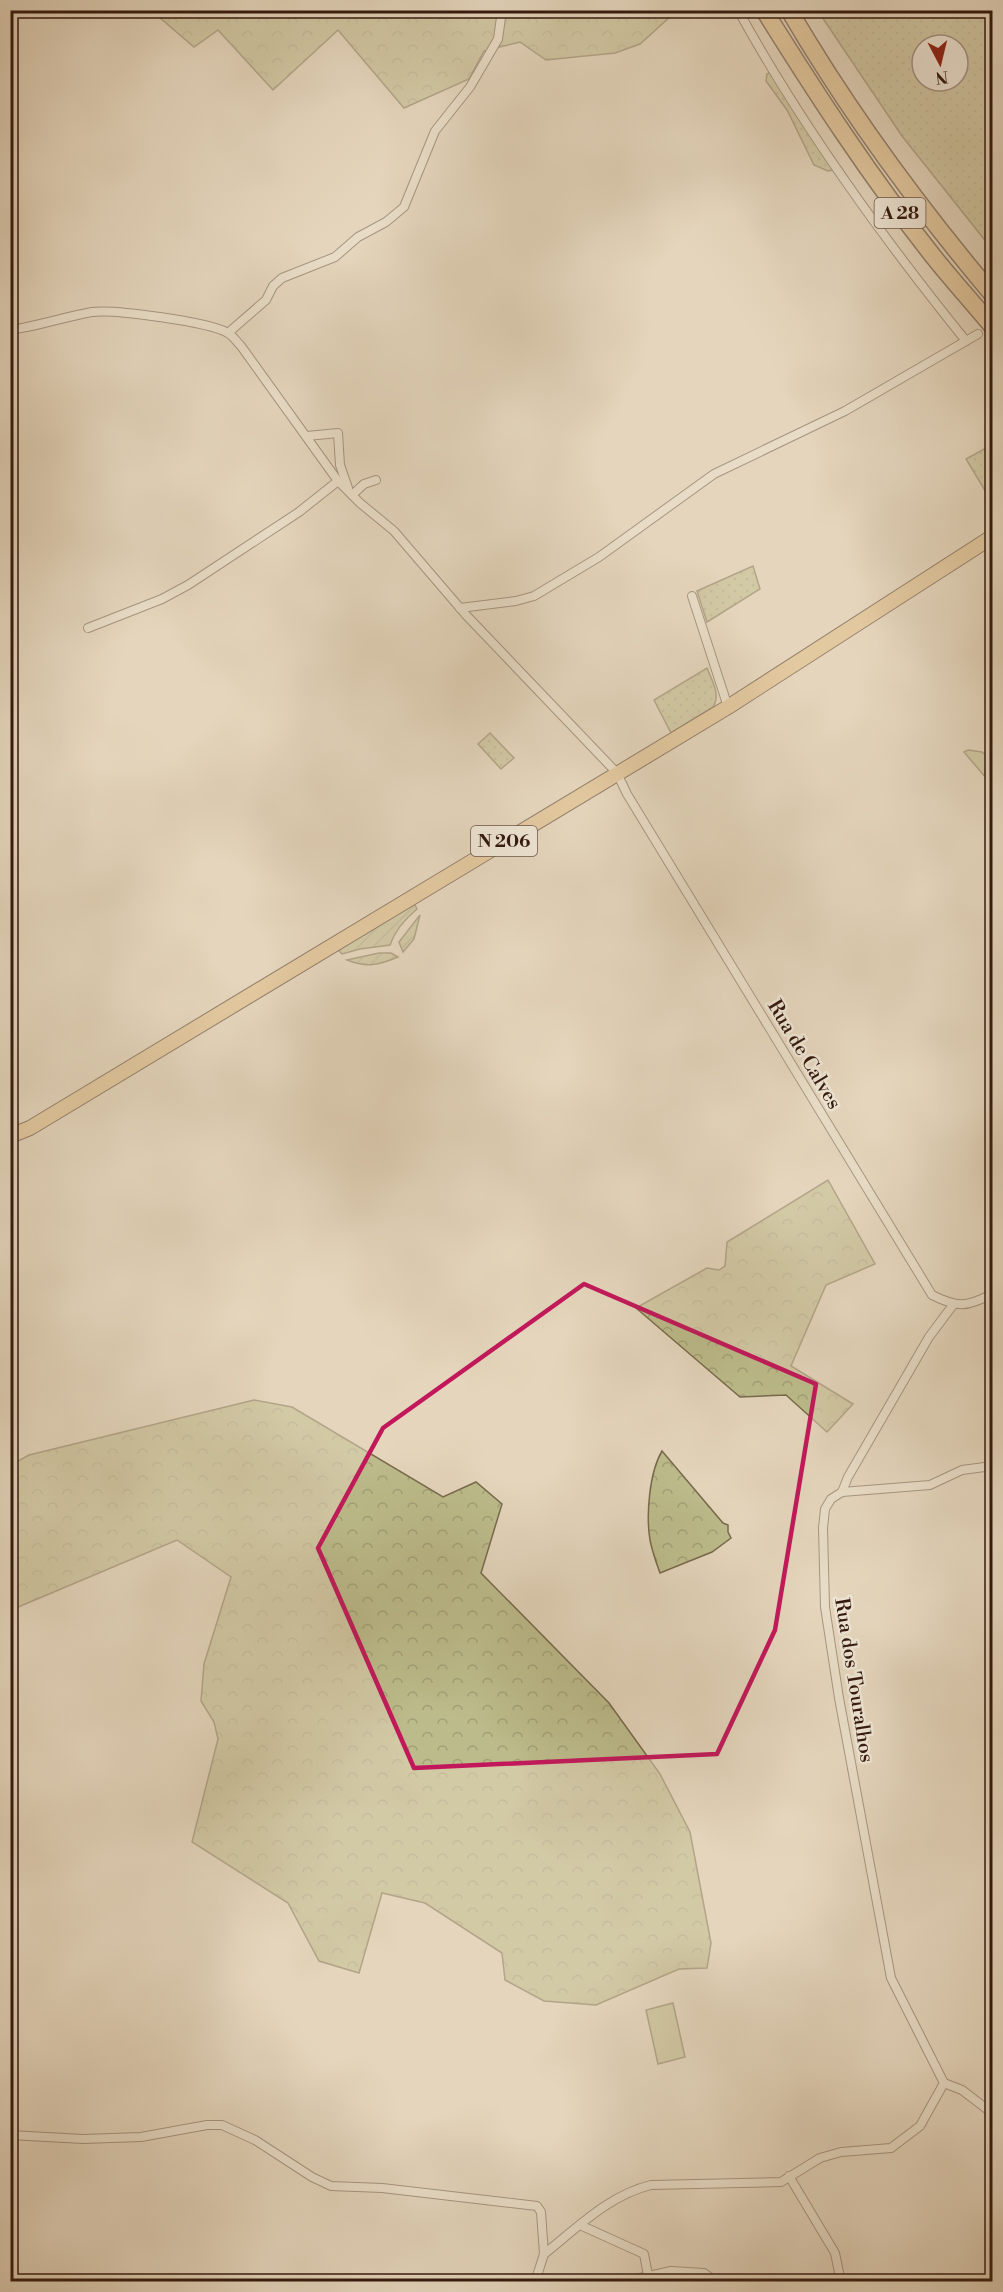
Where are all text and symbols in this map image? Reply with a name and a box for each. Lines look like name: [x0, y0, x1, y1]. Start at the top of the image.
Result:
north arrow: [910, 33, 970, 93]
text: N: [934, 66, 949, 88]
road number: A 28: [874, 198, 926, 228]
road number: N 206: [471, 826, 537, 856]
street label: Rua de Calves: [761, 995, 846, 1114]
street label: Rua dos Touralhos: [828, 1596, 879, 1764]

